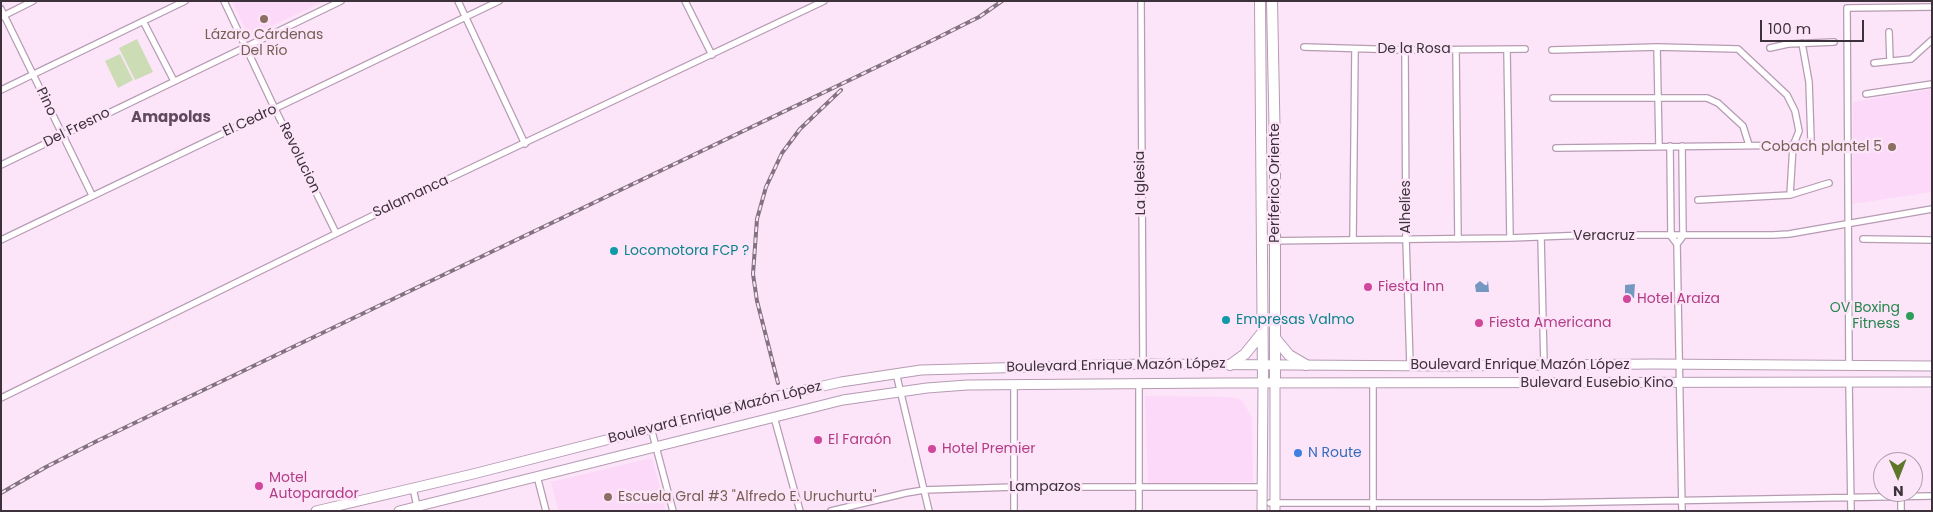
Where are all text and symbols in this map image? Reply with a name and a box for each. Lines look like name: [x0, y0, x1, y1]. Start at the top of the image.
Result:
scale bar: [1763, 10, 1867, 42]
marker: Lázaro Cárdenas Del Río: [258, 13, 270, 25]
text: 100 m: [1768, 18, 1811, 39]
place label: Lázaro Cárdenas Del Río: [205, 27, 323, 59]
street label: De la Rosa: [1377, 41, 1451, 57]
street label: Pino: [32, 85, 60, 119]
street label: El Cedro: [220, 101, 280, 141]
street label: Del Fresno: [41, 105, 113, 151]
district label: Amapolas: [131, 109, 211, 127]
street label: Revolucion: [275, 120, 323, 196]
street label: Periferico Oriente: [1267, 123, 1283, 243]
place label: Cobach plantel 5: [1761, 139, 1882, 155]
marker: Cobach plantel 5: [1886, 141, 1898, 153]
street label: La Iglesia: [1132, 151, 1150, 215]
street label: Salamanca: [371, 172, 451, 222]
street label: Alhelíes: [1398, 180, 1414, 234]
street label: Veracruz: [1573, 228, 1635, 244]
place label: Locomotora FCP ?: [624, 243, 749, 259]
marker: Locomotora FCP ?: [608, 245, 620, 257]
place label: Fiesta Inn: [1378, 279, 1444, 295]
marker: Fiesta Inn: [1362, 281, 1374, 293]
place label: Hotel Araiza: [1637, 291, 1720, 307]
marker: Hotel Araiza: [1621, 293, 1633, 305]
place label: OV Boxing Fitness: [1830, 300, 1900, 332]
marker: OV Boxing Fitness: [1904, 310, 1916, 322]
place label: Empresas Valmo: [1236, 312, 1355, 328]
marker: Empresas Valmo: [1220, 314, 1232, 326]
place label: Fiesta Americana: [1489, 315, 1611, 331]
marker: Fiesta Americana: [1473, 317, 1485, 329]
street label: Boulevard Enrique Mazón López: [1006, 356, 1226, 376]
street label: Boulevard Enrique Mazón López: [1410, 357, 1630, 373]
street label: Bulevard Eusebio Kino: [1521, 375, 1673, 391]
street label: Boulevard Enrique Mazón López: [607, 378, 823, 448]
place label: El Faraón: [828, 432, 891, 448]
marker: El Faraón: [812, 434, 824, 446]
place label: Hotel Premier: [942, 441, 1035, 457]
marker: Hotel Premier: [926, 443, 938, 455]
place label: N Route: [1308, 445, 1362, 461]
marker: N Route: [1292, 447, 1304, 459]
north arrow: [1873, 452, 1923, 502]
place label: Motel Autoparador: [269, 470, 359, 502]
street label: Lampazos: [1009, 479, 1081, 495]
marker: Motel Autoparador: [253, 480, 265, 492]
text: N: [1893, 481, 1904, 501]
place label: Escuela Gral #3 "Alfredo E. Uruchurtu": [618, 489, 877, 505]
marker: Escuela Gral #3 "Alfredo E. Uruchurtu": [602, 491, 614, 503]

